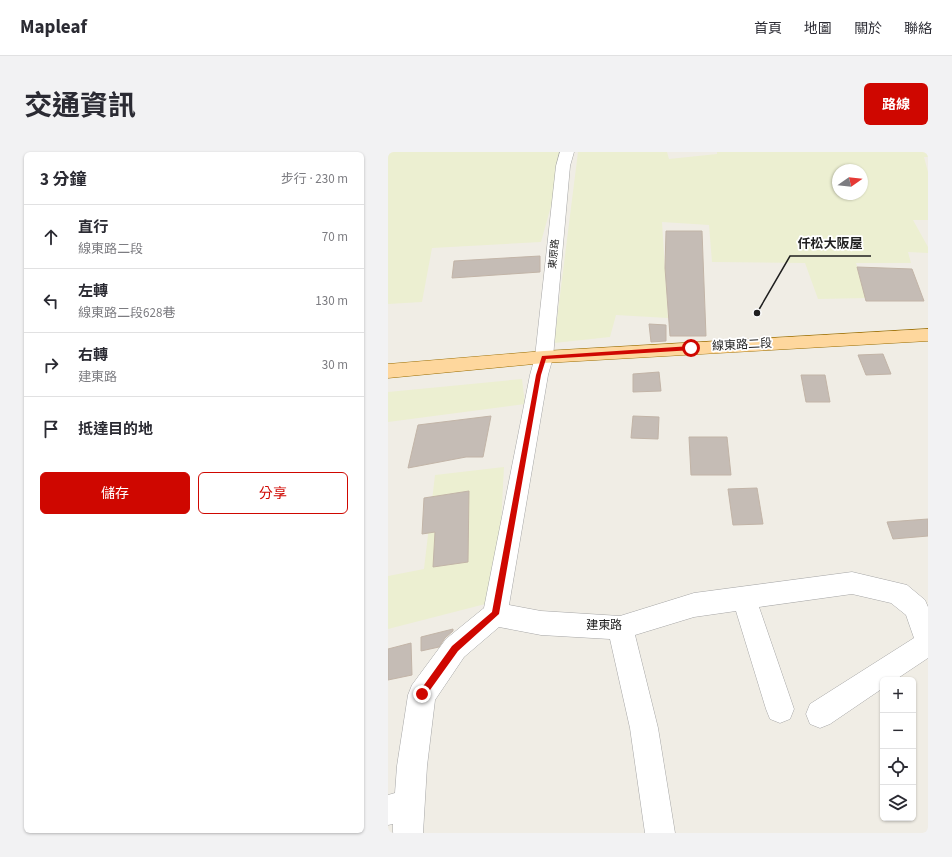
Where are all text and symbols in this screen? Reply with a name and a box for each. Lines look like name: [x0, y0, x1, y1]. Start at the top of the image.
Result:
text: Mapleaf: [20, 14, 87, 41]
text: 首頁: [754, 19, 782, 39]
text: 地圖: [804, 19, 832, 39]
text: 關於: [854, 19, 882, 39]
text: 聯絡: [904, 19, 932, 39]
button: 路線: [864, 83, 928, 125]
text: 交通資訊: [24, 86, 136, 126]
north arrow: [832, 164, 868, 200]
text: 3 分鐘: [40, 168, 86, 192]
text: 步行 · 230 m: [281, 170, 348, 188]
text: 直行: [78, 217, 108, 238]
icon: ahead: [40, 226, 62, 248]
text: 70 m: [322, 228, 348, 246]
callout: 仟松大阪屋: [790, 231, 871, 256]
text: 仟松大阪屋: [797, 235, 863, 253]
street label: 東原路: [545, 238, 563, 270]
text: 線東路二段: [78, 240, 143, 258]
text: 左轉: [78, 281, 108, 302]
icon: left: [40, 290, 62, 312]
text: 130 m: [315, 292, 348, 310]
text: 線東路二段628巷: [78, 304, 175, 322]
street label: 線東路二段: [712, 335, 772, 355]
route start: [682, 339, 700, 357]
text: 右轉: [78, 345, 108, 366]
icon: right: [40, 354, 62, 376]
text: 30 m: [322, 356, 348, 374]
text: 建東路: [78, 368, 117, 386]
icon: arrive: [40, 418, 62, 440]
text: 抵達目的地: [78, 419, 153, 440]
button: 儲存: [40, 472, 190, 514]
button: 分享: [198, 472, 348, 514]
street label: 建東路: [586, 617, 622, 634]
map controls: [880, 677, 916, 821]
button: +: [880, 677, 916, 713]
route end: [413, 685, 431, 703]
button: −: [880, 713, 916, 749]
button: locate: [880, 749, 916, 785]
button: layers: [880, 785, 916, 821]

